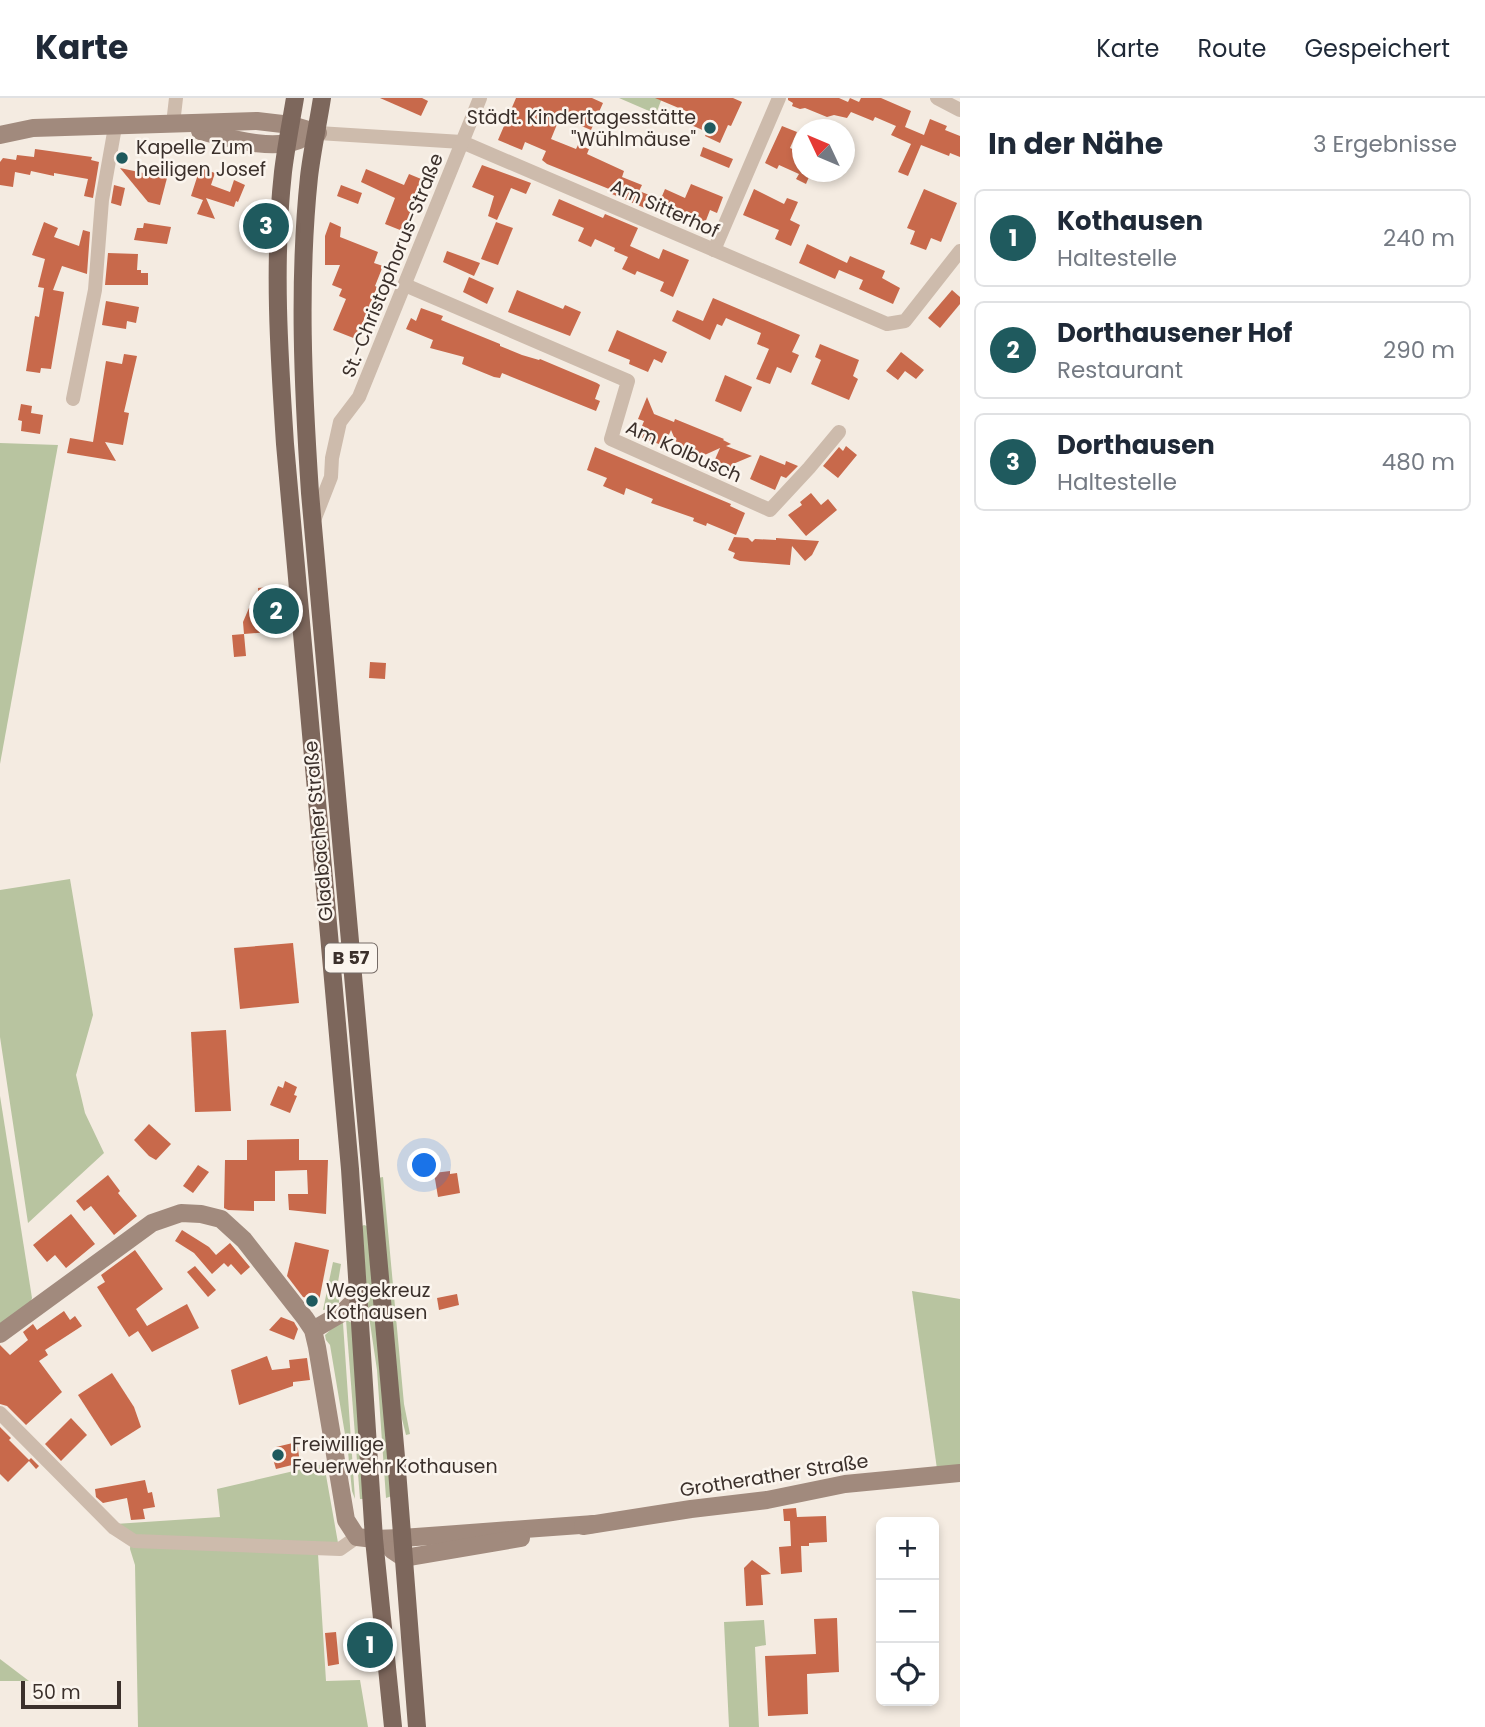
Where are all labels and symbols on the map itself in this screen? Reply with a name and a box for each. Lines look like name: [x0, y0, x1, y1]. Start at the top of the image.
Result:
place label: Städt. Kindertagesstätte "Wühlmäuse": [467, 104, 696, 153]
north arrow: [792, 119, 855, 182]
marker: Städt. Kindertagesstätte "Wühlmäuse": [702, 120, 718, 136]
place label: Kapelle Zum heiligen Josef: [136, 134, 266, 183]
street label: St.-Christophorus-Straße: [335, 149, 450, 381]
marker: Kapelle Zum heiligen Josef: [114, 150, 130, 166]
street label: Am Sitterhof: [606, 172, 724, 244]
pin: 3: [243, 200, 289, 252]
street label: Am Kolbusch: [622, 414, 746, 489]
pin: 2: [253, 585, 299, 637]
street label: Gladbacher Straße: [297, 740, 340, 922]
road number: B 57: [325, 944, 377, 972]
your location: [407, 1148, 441, 1182]
place label: Wegekreuz Kothausen: [326, 1277, 430, 1326]
marker: Wegekreuz Kothausen: [304, 1293, 320, 1309]
place label: Freiwillige Feuerwehr Kothausen: [292, 1431, 498, 1480]
marker: Freiwillige Feuerwehr Kothausen: [270, 1447, 286, 1463]
street label: Grotherather Straße: [678, 1447, 870, 1504]
pin: 1: [347, 1619, 393, 1671]
scale bar: [21, 1678, 121, 1710]

